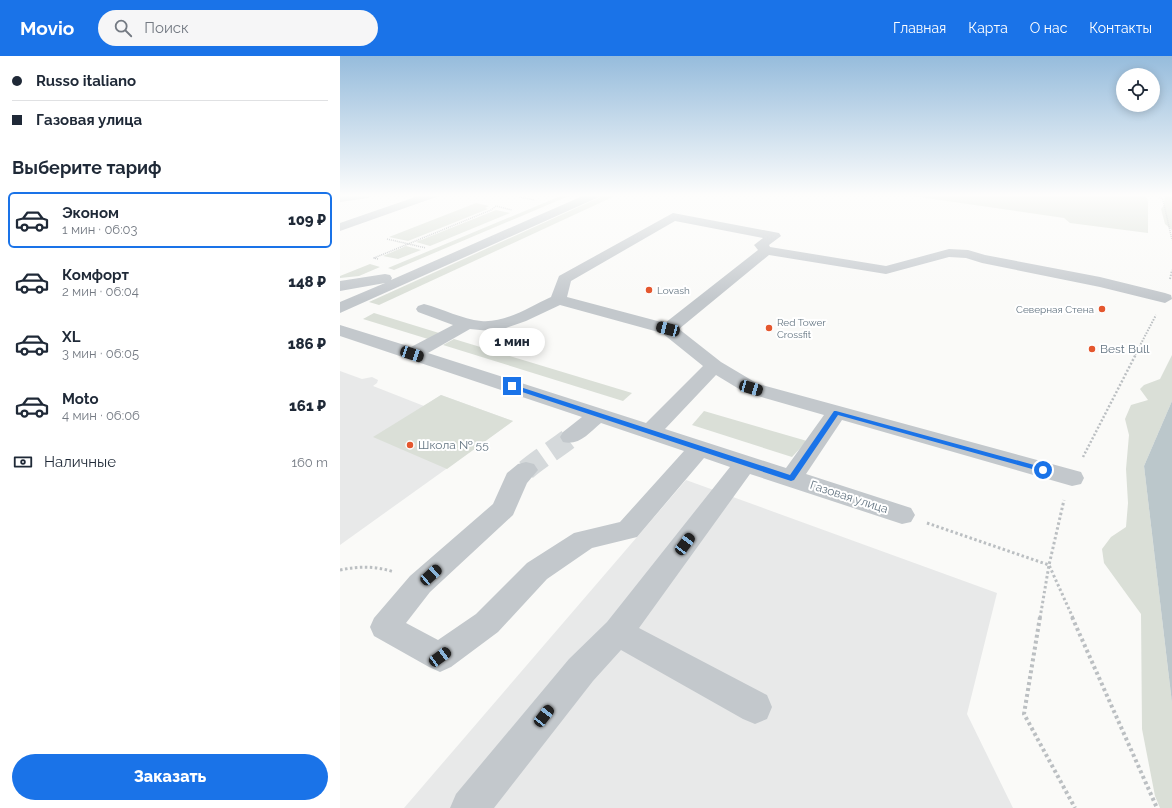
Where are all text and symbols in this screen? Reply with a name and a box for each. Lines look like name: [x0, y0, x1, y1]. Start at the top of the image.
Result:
search box: [98, 10, 378, 46]
text: Movio: [20, 17, 74, 39]
icon: search: [112, 17, 134, 39]
text: Поиск: [144, 19, 189, 37]
text: Главная: [893, 20, 946, 36]
text: Карта: [968, 20, 1008, 36]
text: О нас: [1030, 20, 1067, 36]
text: Контакты: [1089, 20, 1152, 36]
map controls: [1116, 68, 1160, 112]
button: locate: [1116, 68, 1160, 112]
text: Russo italiano: [36, 72, 136, 90]
text: Газовая улица: [36, 111, 142, 129]
text: Выберите тариф: [12, 157, 162, 178]
icon: car: [14, 202, 50, 238]
text: Эконом: [62, 204, 119, 222]
text: 109 ₽: [288, 211, 326, 229]
text: 1 мин · 06:03: [62, 222, 138, 237]
icon: car: [14, 264, 50, 300]
text: Комфорт: [62, 266, 129, 284]
text: 148 ₽: [288, 273, 326, 291]
text: 2 мин · 06:04: [62, 284, 139, 299]
marker: Lovash: [644, 285, 654, 295]
place label: Lovash: [657, 285, 690, 296]
place label: Северная Стена: [1016, 304, 1094, 315]
marker: Северная Стена: [1097, 304, 1107, 314]
place label: Red Tower Crossfit: [777, 317, 826, 340]
car: [655, 320, 681, 338]
marker: Red Tower Crossfit: [764, 323, 774, 333]
icon: car: [14, 326, 50, 362]
text: XL: [62, 328, 80, 346]
callout: 1 мин: [479, 328, 545, 356]
text: 1 мин: [494, 334, 530, 349]
text: 186 ₽: [288, 335, 326, 353]
place label: Best Bull: [1100, 342, 1150, 356]
marker: Best Bull: [1087, 344, 1097, 354]
car: [399, 345, 425, 363]
text: 3 мин · 06:05: [62, 346, 139, 361]
route end: [503, 377, 521, 395]
car: [738, 379, 764, 397]
icon: car: [14, 388, 50, 424]
text: Moto: [62, 390, 99, 408]
text: 161 ₽: [289, 397, 326, 415]
text: 4 мин · 06:06: [62, 408, 140, 423]
place label: Школа № 55: [418, 438, 489, 452]
marker: Школа № 55: [405, 440, 415, 450]
icon: cash: [12, 451, 34, 473]
text: Наличные: [44, 453, 116, 471]
text: 160 m: [291, 455, 328, 470]
route start: [1034, 461, 1052, 479]
street label: Газовая улица: [808, 478, 890, 516]
car: [673, 531, 697, 557]
car: [418, 563, 444, 587]
car: [427, 645, 453, 669]
car: [532, 703, 556, 729]
button: Заказать: [12, 754, 328, 800]

